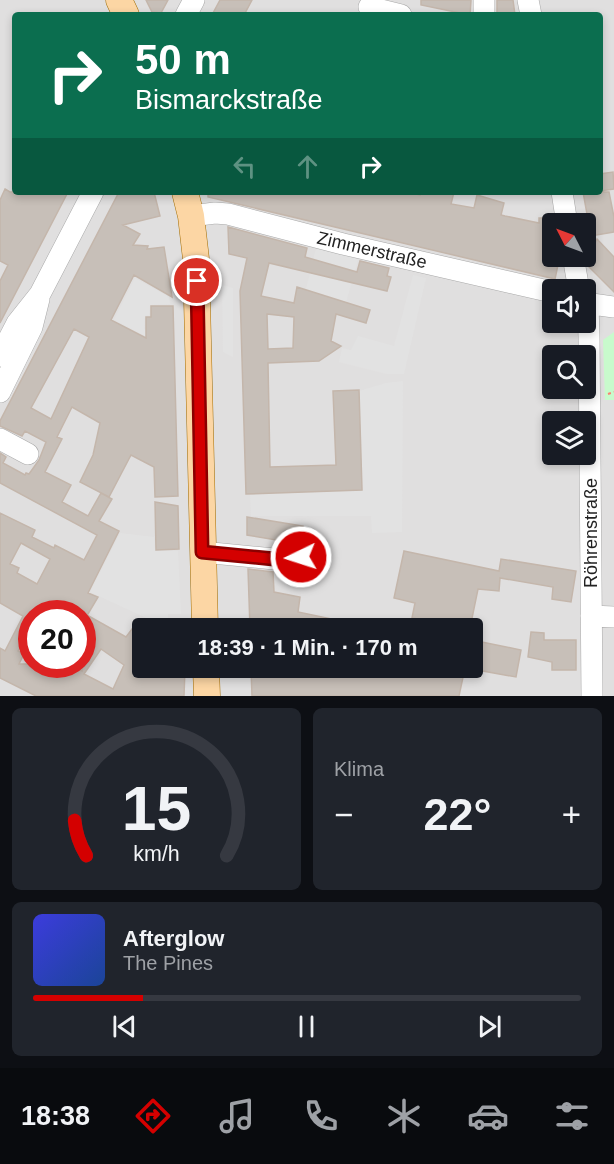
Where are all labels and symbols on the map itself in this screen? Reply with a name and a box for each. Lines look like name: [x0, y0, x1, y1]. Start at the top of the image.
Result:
north arrow: [542, 213, 596, 267]
street label: Zimmerstraße: [315, 228, 429, 272]
pin: [171, 255, 222, 306]
street label: Röhrenstraße: [581, 478, 601, 588]
position arrow: [269, 525, 333, 589]
speed limit sign: 20: [18, 600, 96, 678]

